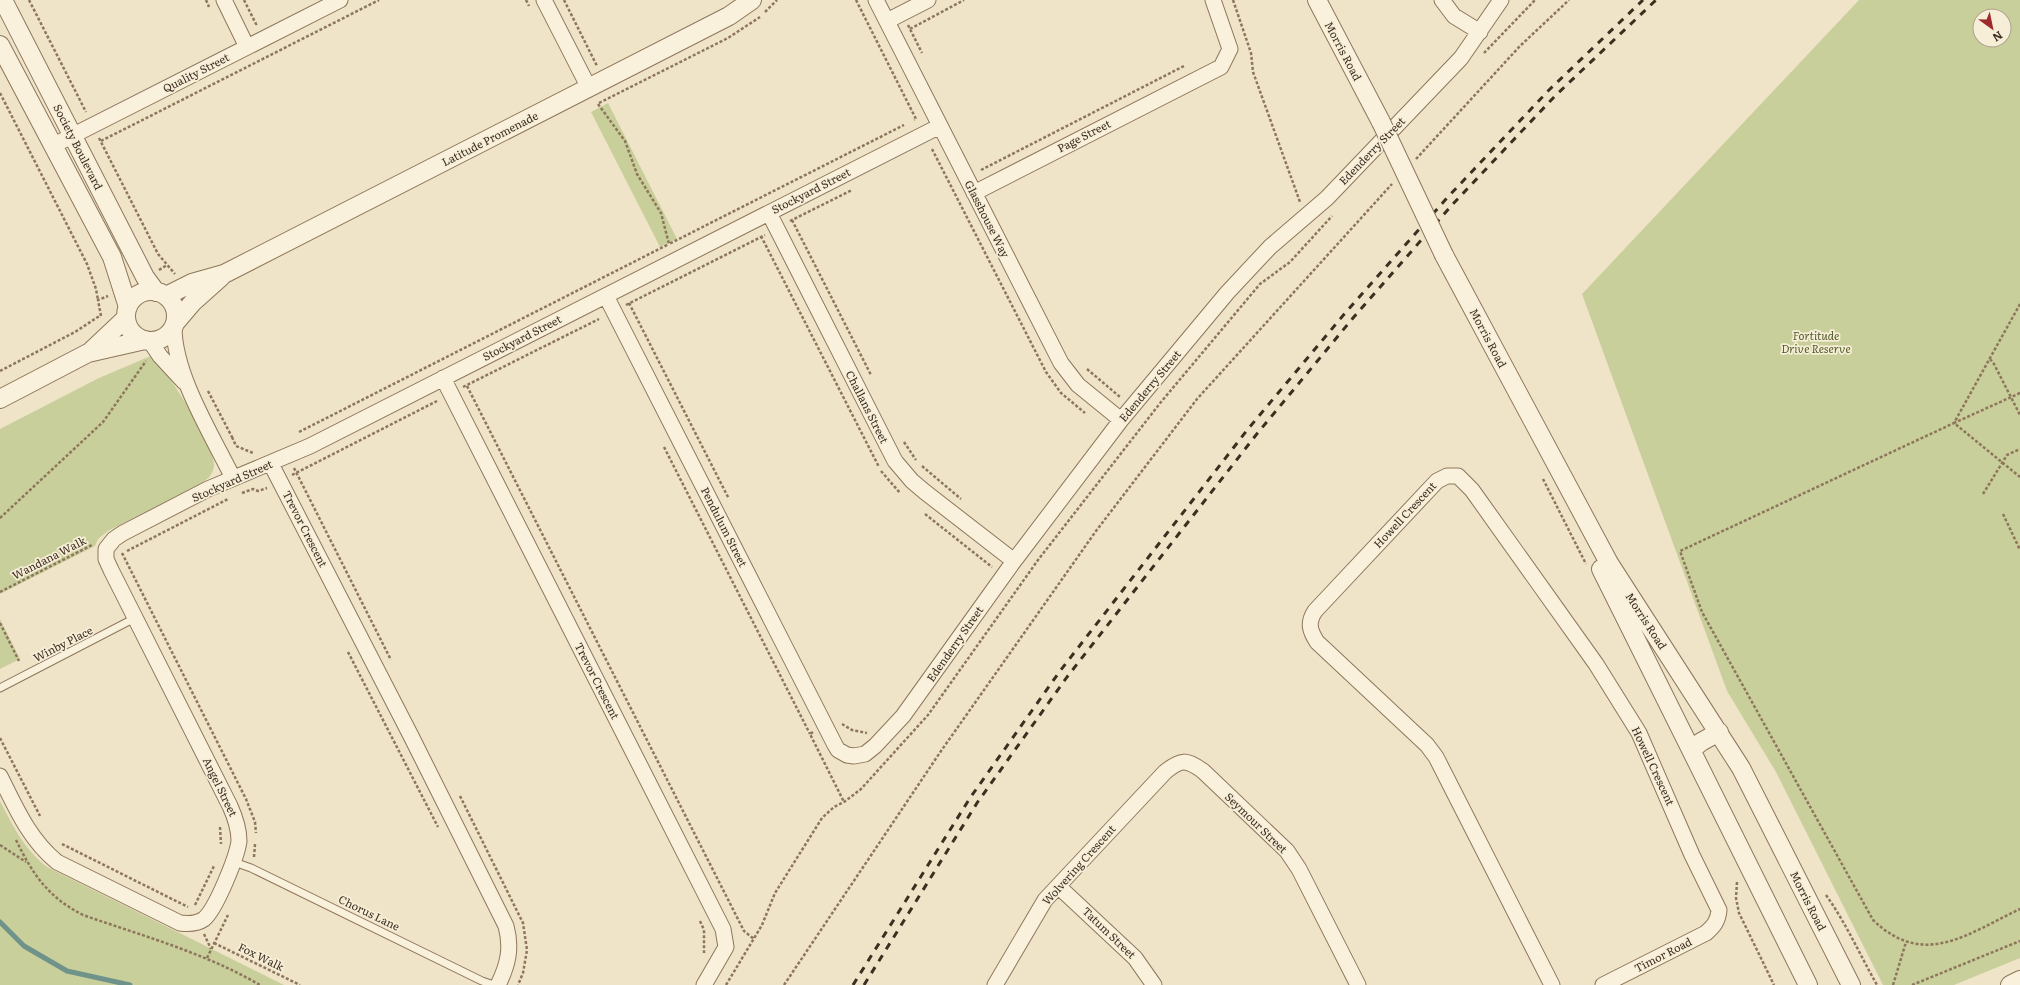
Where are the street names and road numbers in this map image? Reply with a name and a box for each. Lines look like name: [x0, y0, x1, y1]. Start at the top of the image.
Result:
street label: Morris Road: [1322, 18, 1366, 83]
street label: Quality Street: [160, 48, 232, 96]
street label: Society Boulevard: [50, 101, 108, 192]
street label: Latitude Promenade: [439, 107, 541, 169]
street label: Edenderry Street: [1335, 112, 1408, 188]
street label: Page Street: [1054, 115, 1113, 155]
street label: Stockyard Street: [768, 163, 853, 217]
street label: Glasshouse Way: [962, 177, 1015, 260]
street label: Morris Road: [1467, 305, 1511, 370]
street label: Stockyard Street: [479, 310, 564, 364]
street label: Edenderry Street: [1114, 346, 1184, 425]
street label: Challans Street: [843, 367, 893, 446]
street label: Stockyard Street: [189, 455, 275, 505]
street label: Howell Crescent: [1369, 477, 1440, 551]
street label: Pendulum Street: [698, 484, 752, 570]
street label: Trevor Crescent: [280, 487, 332, 570]
street label: Wandana Walk: [9, 531, 89, 583]
street label: Morris Road: [1622, 589, 1671, 652]
street label: Edenderry Street: [922, 602, 987, 684]
street label: Winby Place: [30, 621, 95, 665]
street label: Trevor Crescent: [572, 639, 624, 722]
street label: Howell Crescent: [1629, 723, 1679, 808]
street label: Angel Street: [200, 754, 242, 819]
street label: Seymour Street: [1222, 788, 1292, 857]
street label: Wolvering Crescent: [1038, 820, 1119, 908]
street label: Morris Road: [1787, 868, 1831, 933]
street label: Chorus Lane: [336, 890, 403, 934]
street label: Tatum Street: [1079, 903, 1140, 962]
street label: Timor Road: [1631, 933, 1694, 975]
street label: Fox Walk: [236, 938, 287, 974]

